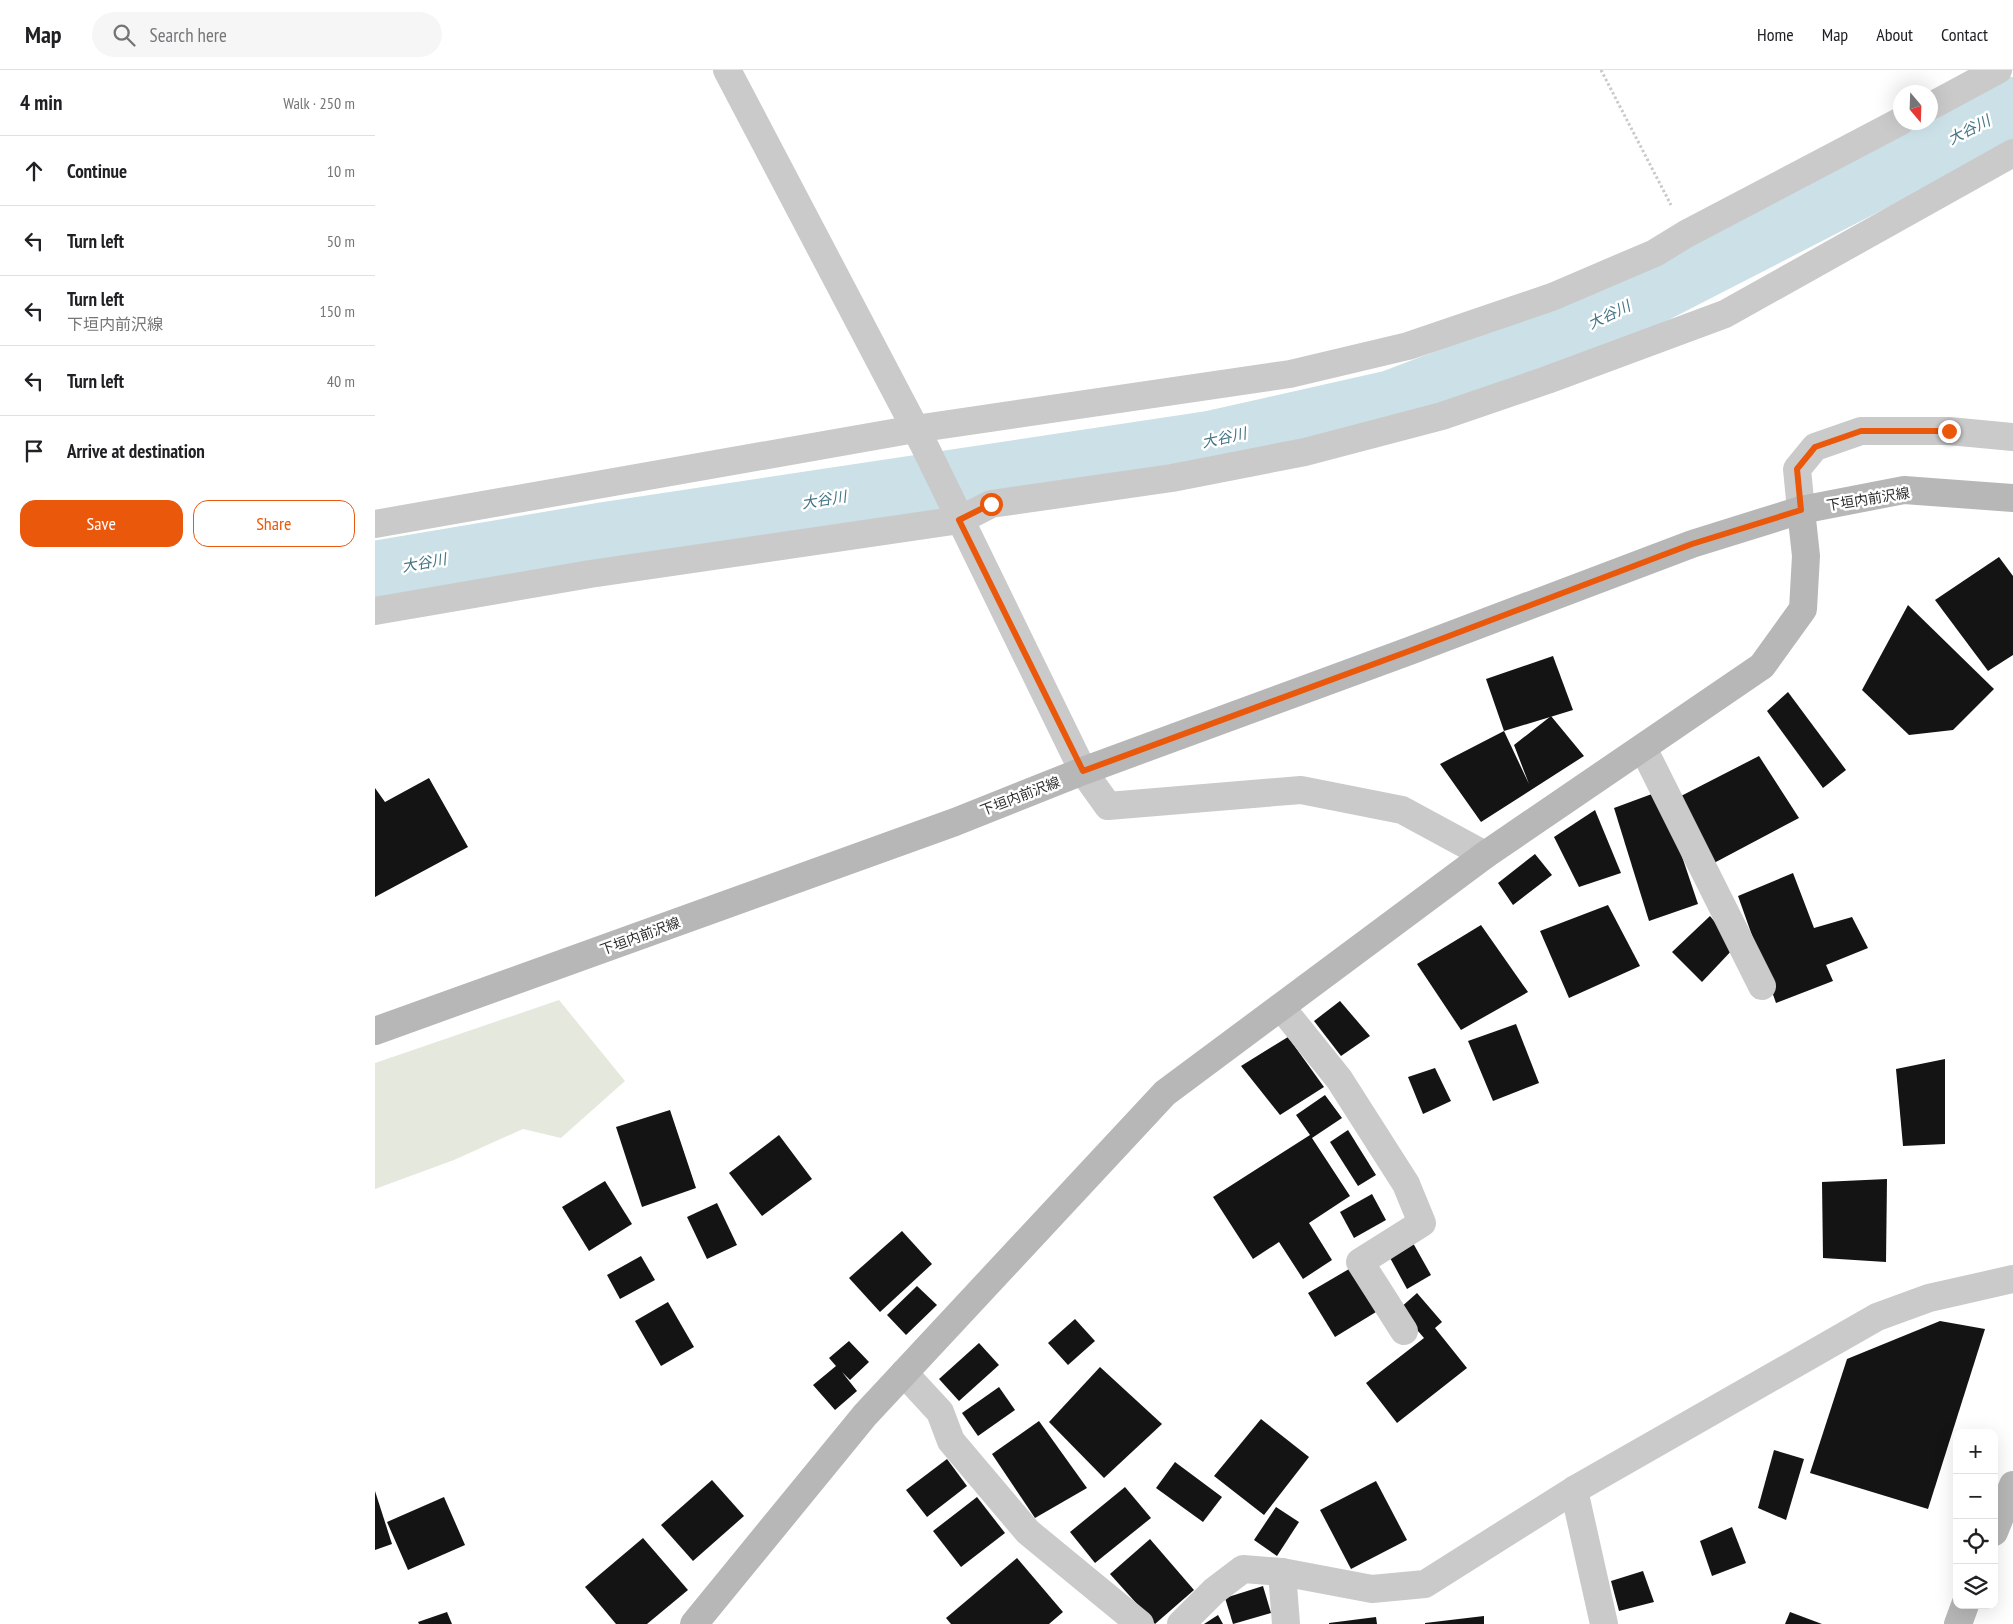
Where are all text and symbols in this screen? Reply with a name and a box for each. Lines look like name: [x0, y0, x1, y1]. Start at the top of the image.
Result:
search box: [92, 12, 442, 57]
text: Map: [25, 19, 62, 50]
icon: search: [110, 21, 138, 49]
text: Search here: [150, 23, 227, 47]
text: Home: [1757, 23, 1794, 46]
text: Map: [1822, 23, 1848, 46]
text: About: [1876, 23, 1913, 46]
text: Contact: [1941, 23, 1988, 46]
north arrow: [1893, 85, 1938, 130]
text: 4 min: [20, 89, 62, 116]
text: Walk · 250 m: [283, 93, 355, 113]
water label: 大谷川: [1944, 110, 1995, 148]
icon: ahead: [20, 157, 48, 185]
text: Continue: [67, 159, 127, 183]
text: 10 m: [327, 161, 355, 181]
icon: left: [20, 227, 48, 255]
text: Turn left: [67, 229, 124, 253]
text: 50 m: [327, 231, 355, 251]
text: Turn left: [67, 287, 124, 311]
water label: 大谷川: [1584, 295, 1635, 333]
icon: left: [20, 297, 48, 325]
text: 150 m: [320, 301, 355, 321]
text: 下垣内前沢線: [67, 314, 163, 334]
icon: left: [20, 367, 48, 395]
text: Turn left: [67, 369, 124, 393]
text: 40 m: [327, 371, 355, 391]
route end: [1938, 420, 1961, 443]
water label: 大谷川: [1200, 423, 1250, 451]
icon: arrive: [20, 437, 48, 465]
text: Arrive at destination: [67, 439, 205, 463]
street label: 下垣内前沢線: [1825, 484, 1911, 514]
water label: 大谷川: [800, 486, 850, 512]
route start: [980, 493, 1003, 516]
button: Save: [20, 500, 183, 547]
button: Share: [193, 500, 355, 547]
water label: 大谷川: [400, 549, 450, 576]
street label: 下垣内前沢線: [978, 773, 1062, 819]
street label: 下垣内前沢線: [597, 913, 683, 959]
map controls: [1953, 1429, 1998, 1609]
button: +: [1953, 1429, 1998, 1474]
button: −: [1953, 1474, 1998, 1519]
button: locate: [1953, 1519, 1998, 1564]
button: layers: [1953, 1564, 1998, 1609]

